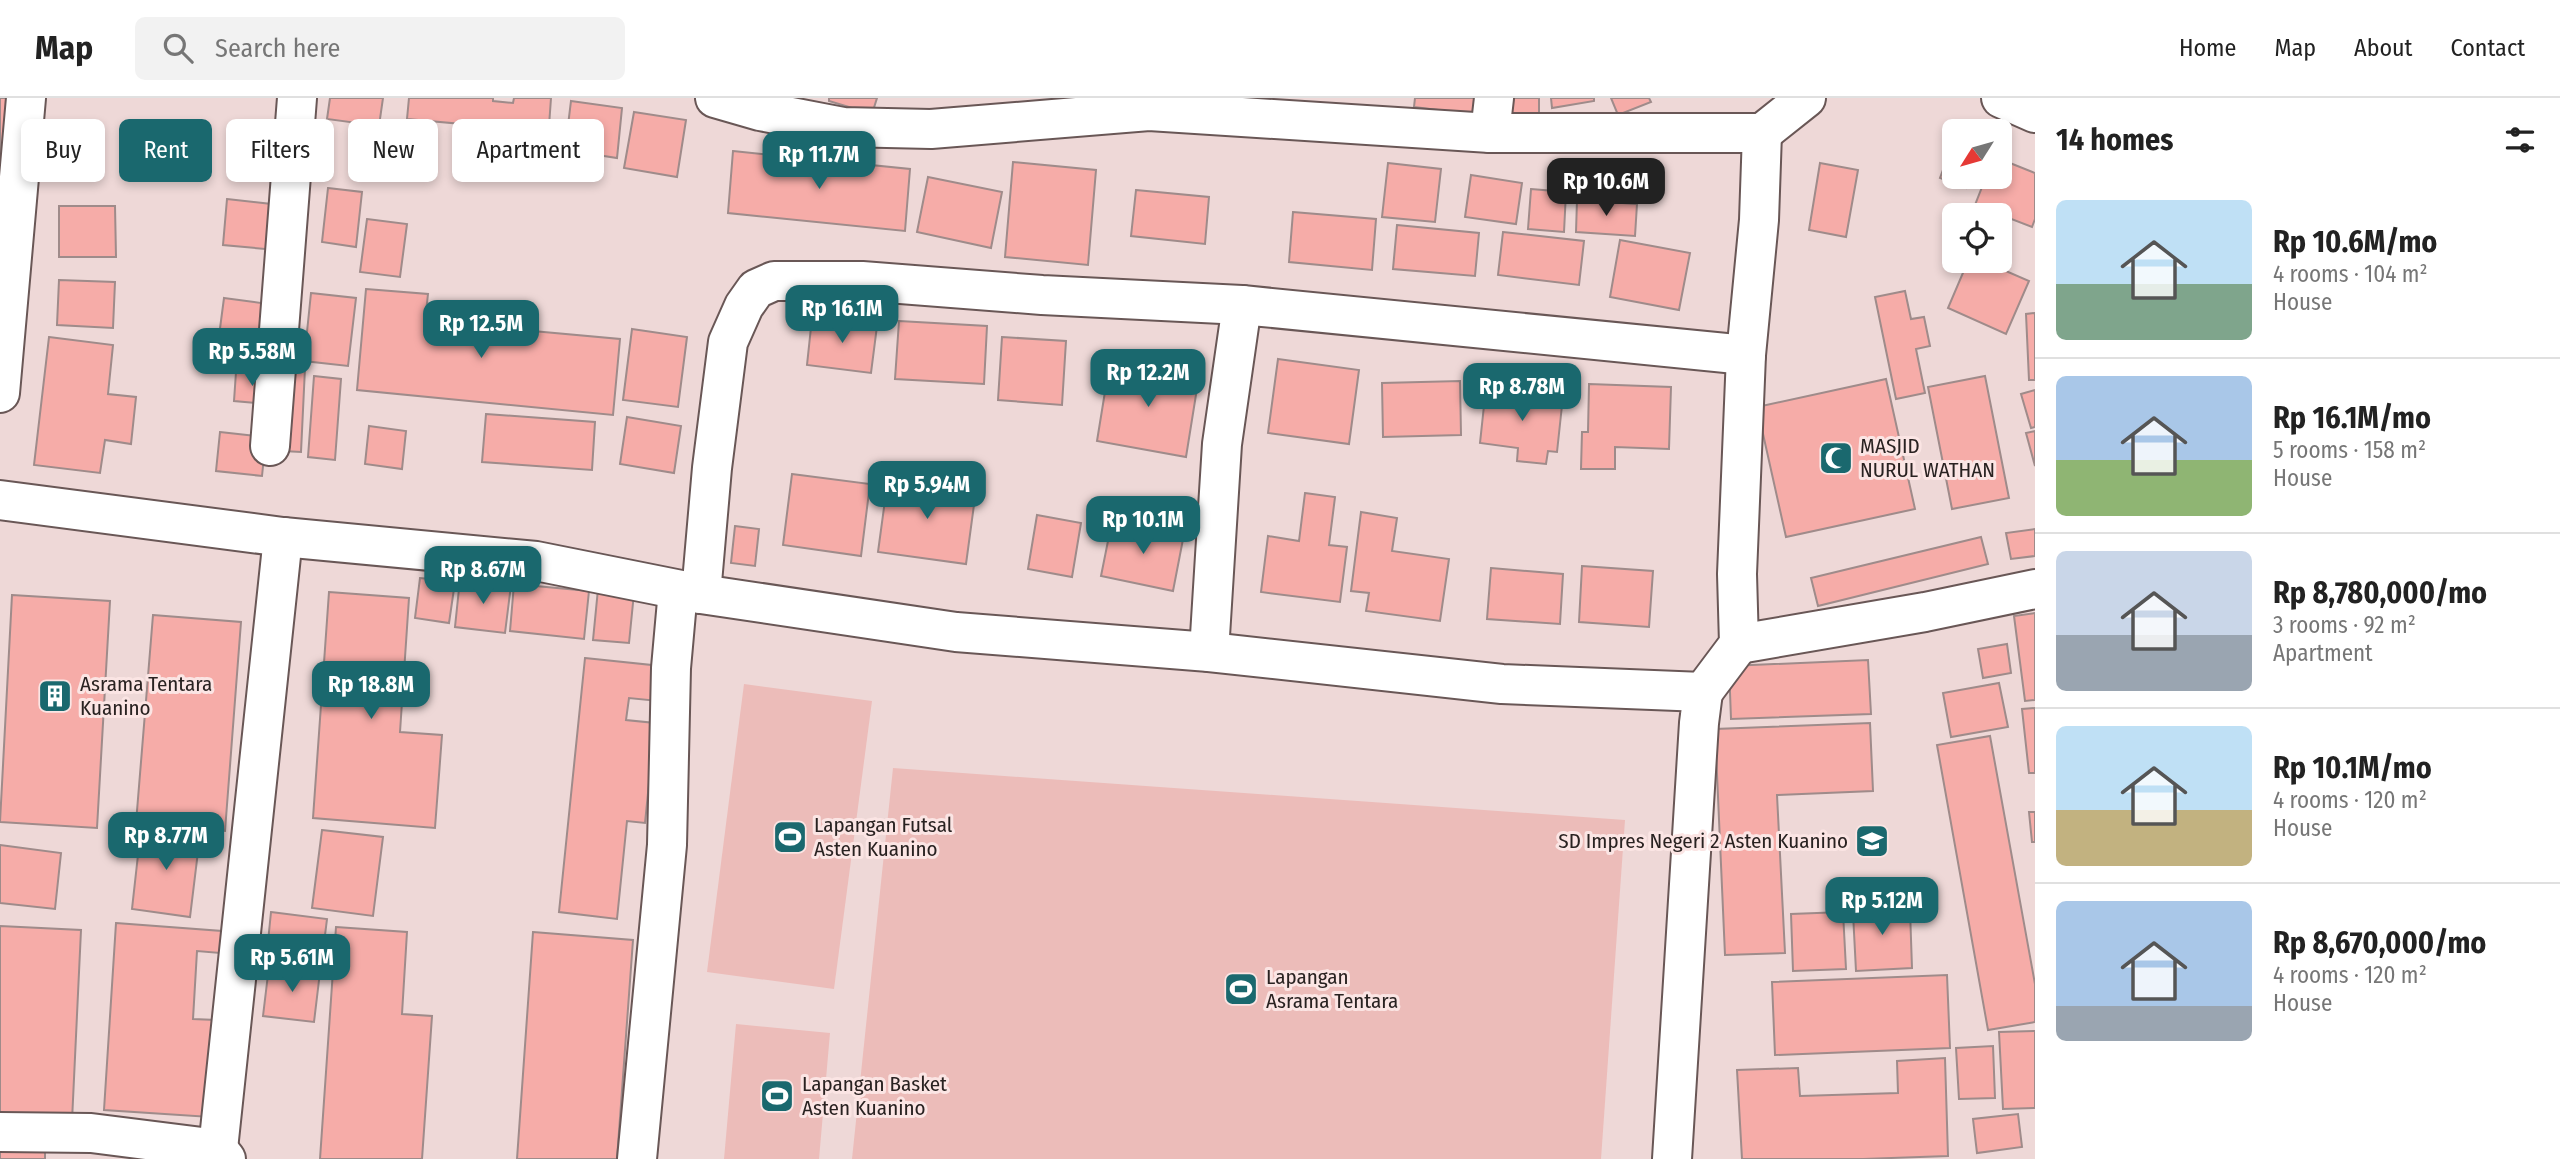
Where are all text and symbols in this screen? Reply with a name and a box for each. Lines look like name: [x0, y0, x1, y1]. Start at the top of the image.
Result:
search box: [135, 17, 625, 80]
text: Map: [35, 28, 93, 68]
icon: search: [159, 29, 197, 67]
text: Search here: [215, 33, 340, 64]
text: Home: [2179, 34, 2236, 62]
text: Map: [2274, 34, 2316, 62]
text: About: [2354, 34, 2412, 62]
text: Contact: [2450, 34, 2525, 62]
chip: Buy: [21, 119, 105, 182]
chip: Rent: [119, 119, 212, 182]
chip: Filters: [226, 119, 334, 182]
chip: New: [348, 119, 438, 182]
chip: Apartment: [452, 119, 604, 182]
north arrow: [1942, 119, 2012, 189]
map controls: [1942, 119, 2012, 273]
icon: filters: [2501, 121, 2539, 159]
text: 14 homes: [2056, 122, 2173, 158]
pin: Rp 11.7M: [747, 132, 891, 191]
text: Rp 11.7M: [779, 140, 859, 168]
pin: Rp 10.6M: [1534, 158, 1678, 218]
text: Rp 10.6M: [1563, 167, 1649, 195]
button: locate: [1942, 203, 2012, 273]
text: Rp 10.6M/mo: [2273, 224, 2437, 260]
icon: home: [2112, 228, 2196, 312]
text: 4 rooms · 104 m²: [2273, 260, 2428, 288]
pin: Rp 16.1M: [770, 286, 914, 345]
text: House: [2273, 288, 2332, 316]
text: Rp 16.1M: [801, 294, 883, 322]
pin: Rp 12.5M: [409, 300, 553, 360]
text: Rp 12.5M: [439, 309, 523, 337]
pin: Rp 5.58M: [180, 328, 324, 388]
text: Rp 5.58M: [209, 337, 296, 365]
pin: Rp 12.2M: [1076, 350, 1220, 409]
text: Rp 12.2M: [1106, 358, 1190, 386]
pin: Rp 8.78M: [1450, 364, 1594, 423]
text: Rp 8.78M: [1479, 372, 1565, 400]
text: Rp 16.1M/mo: [2273, 400, 2431, 436]
icon: home: [2112, 404, 2196, 488]
place label: MASJID NURUL WATHAN: [1860, 433, 1995, 483]
text: 5 rooms · 158 m²: [2273, 436, 2426, 464]
mosque icon: MASJID NURUL WATHAN: [1817, 439, 1855, 477]
pin: Rp 5.94M: [855, 462, 999, 521]
text: House: [2273, 464, 2332, 492]
text: Rp 5.94M: [884, 470, 970, 498]
pin: Rp 10.1M: [1071, 496, 1215, 556]
text: Rp 10.1M: [1102, 505, 1184, 533]
pin: Rp 8.67M: [411, 546, 555, 606]
text: Rp 8.67M: [440, 555, 526, 583]
text: Rp 8,780,000/mo: [2273, 575, 2487, 611]
icon: home: [2112, 579, 2196, 663]
text: 3 rooms · 92 m²: [2273, 611, 2416, 639]
text: Apartment: [2273, 639, 2373, 667]
pin: Rp 18.8M: [299, 662, 443, 721]
text: Rp 18.8M: [328, 670, 414, 698]
place label: Asrama Tentara Kuanino: [80, 671, 212, 721]
building icon: Asrama Tentara Kuanino: [36, 677, 74, 715]
text: Rp 10.1M/mo: [2273, 750, 2432, 786]
icon: home: [2112, 754, 2196, 838]
text: 4 rooms · 120 m²: [2273, 786, 2427, 814]
pin: Rp 8.77M: [94, 812, 238, 872]
place label: Lapangan Futsal Asten Kuanino: [814, 812, 953, 862]
text: House: [2273, 814, 2332, 842]
sports icon: Lapangan Futsal Asten Kuanino: [771, 818, 809, 856]
text: Rp 8.77M: [124, 821, 208, 849]
school or university icon: SD Impres Negeri 2 Asten Kuanino: [1853, 822, 1891, 860]
place label: SD Impres Negeri 2 Asten Kuanino: [1558, 828, 1848, 854]
pin: Rp 5.12M: [1810, 878, 1954, 937]
text: Rp 5.12M: [1841, 886, 1923, 914]
text: Rp 8,670,000/mo: [2273, 925, 2486, 961]
icon: home: [2112, 929, 2196, 1013]
pin: Rp 5.61M: [220, 934, 364, 994]
text: Rp 5.61M: [250, 943, 334, 971]
text: 4 rooms · 120 m²: [2273, 961, 2427, 989]
place label: Lapangan Asrama Tentara: [1266, 964, 1398, 1014]
sports icon: Lapangan Asrama Tentara: [1222, 970, 1260, 1008]
text: House: [2273, 989, 2332, 1017]
place label: Lapangan Basket Asten Kuanino: [802, 1071, 947, 1121]
sports icon: Lapangan Basket Asten Kuanino: [758, 1077, 796, 1115]

